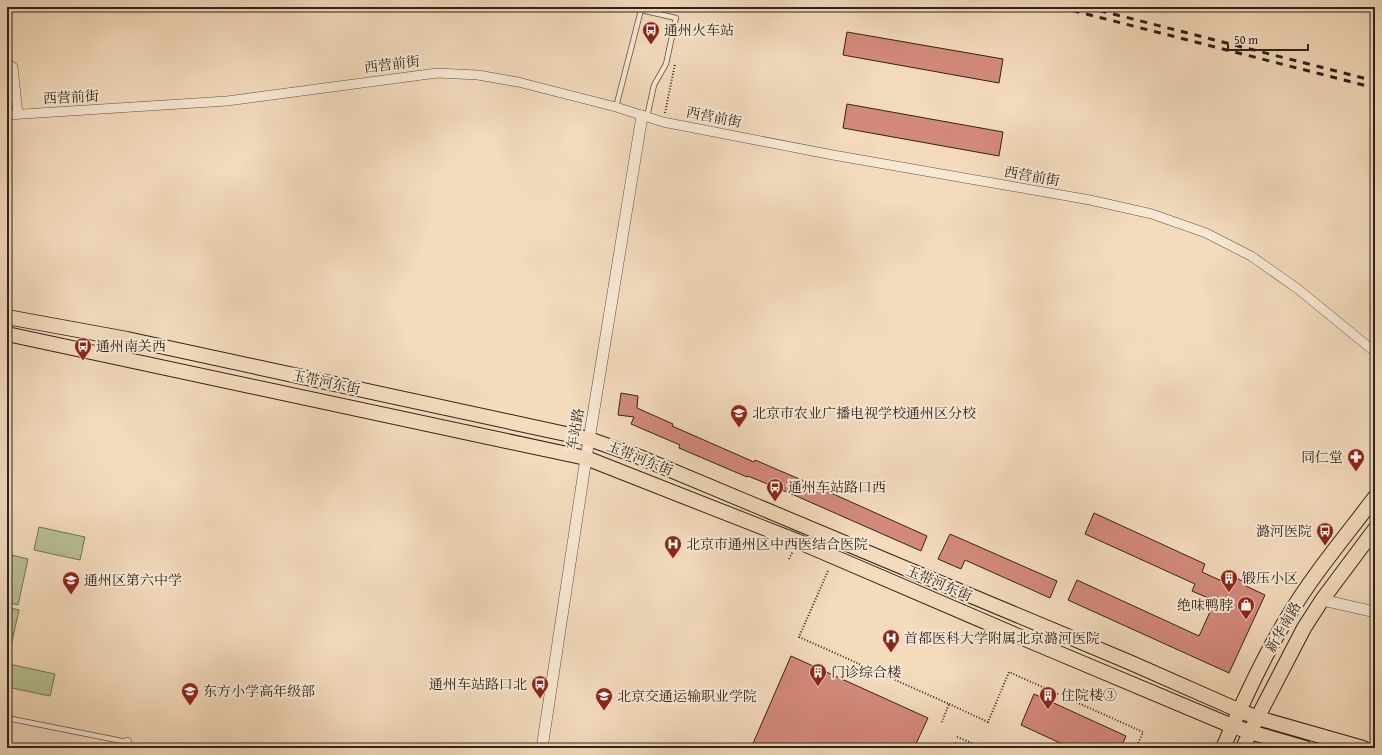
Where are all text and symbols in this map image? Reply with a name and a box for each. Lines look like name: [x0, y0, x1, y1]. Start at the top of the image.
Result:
bus stop icon: 通州火车站: [641, 20, 661, 45]
place label: 通州火车站: [664, 20, 734, 40]
scale bar: [1228, 26, 1308, 52]
text: 50 m: [1234, 31, 1258, 48]
street label: 西营前街: [363, 51, 421, 77]
street label: 西营前街: [43, 86, 99, 108]
street label: 西营前街: [685, 102, 743, 132]
street label: 西营前街: [1003, 161, 1061, 191]
bus stop icon: 通州南关西: [73, 336, 93, 361]
place label: 通州南关西: [96, 336, 166, 356]
street label: 玉带河东街: [290, 365, 362, 399]
school or university icon: 北京市农业广播电视学校通州区分校: [729, 403, 749, 428]
place label: 北京市农业广播电视学校通州区分校: [752, 403, 976, 423]
street label: 车站路: [562, 407, 588, 451]
street label: 玉带河东街: [604, 436, 676, 480]
place label: 同仁堂: [1301, 447, 1343, 467]
pharmacy icon: 同仁堂: [1346, 447, 1366, 472]
bus stop icon: 通州车站路口西: [765, 477, 785, 502]
place label: 通州车站路口西: [788, 477, 886, 497]
place label: 潞河医院: [1256, 521, 1312, 541]
bus stop icon: 潞河医院: [1315, 521, 1335, 546]
hospital icon: 北京市通州区中西医结合医院: [663, 534, 683, 559]
place label: 北京市通州区中西医结合医院: [686, 534, 868, 554]
street label: 玉带河东街: [903, 560, 975, 606]
building icon: 锻压小区: [1219, 568, 1239, 593]
place label: 锻压小区: [1242, 568, 1298, 588]
school or university icon: 通州区第六中学: [61, 570, 81, 595]
place label: 通州区第六中学: [84, 570, 182, 590]
place label: 绝味鸭脖: [1177, 595, 1233, 615]
shop icon: 绝味鸭脖: [1236, 595, 1256, 620]
street label: 新华南路: [1260, 598, 1306, 656]
hospital icon: 首都医科大学附属北京潞河医院: [881, 628, 901, 653]
place label: 首都医科大学附属北京潞河医院: [904, 628, 1100, 648]
building icon: 门诊综合楼: [808, 662, 828, 687]
place label: 门诊综合楼: [831, 662, 901, 682]
place label: 通州车站路口北: [429, 674, 527, 694]
bus stop icon: 通州车站路口北: [530, 674, 550, 699]
school or university icon: 东方小学高年级部: [180, 681, 200, 706]
place label: 东方小学高年级部: [203, 681, 315, 701]
building icon: 住院楼③: [1038, 685, 1058, 710]
place label: 住院楼③: [1061, 685, 1117, 705]
school or university icon: 北京交通运输职业学院: [594, 686, 614, 711]
place label: 北京交通运输职业学院: [617, 686, 757, 706]

